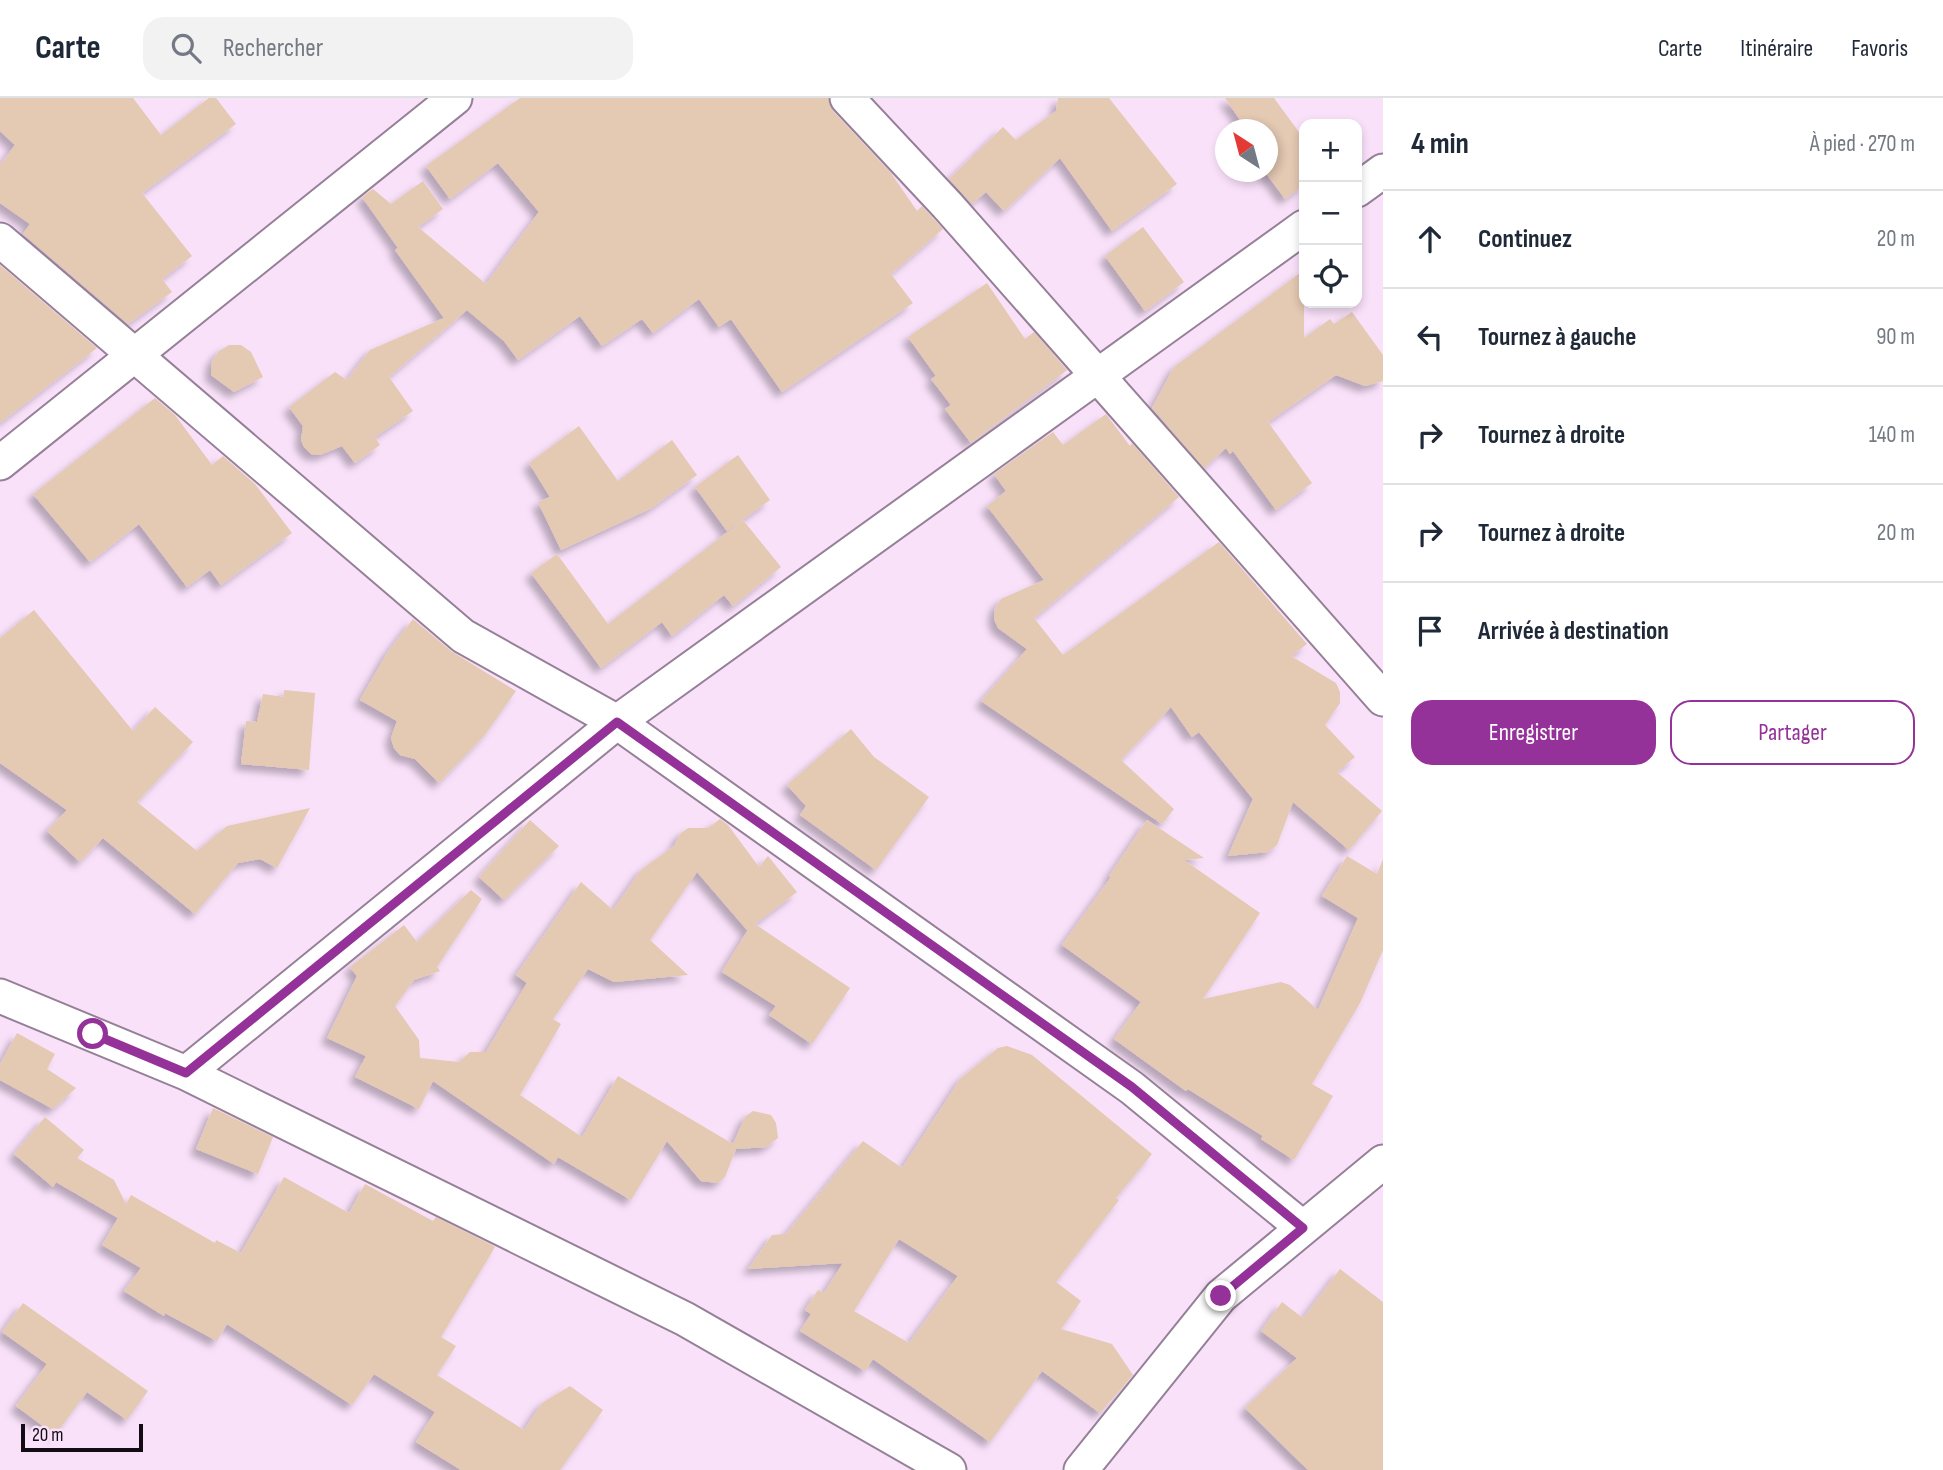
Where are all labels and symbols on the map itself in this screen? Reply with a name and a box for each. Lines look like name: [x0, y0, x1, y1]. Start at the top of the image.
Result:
north arrow: [1215, 119, 1278, 182]
route start: [77, 1018, 108, 1049]
route end: [1205, 1280, 1236, 1311]
scale bar: [21, 1421, 144, 1453]

